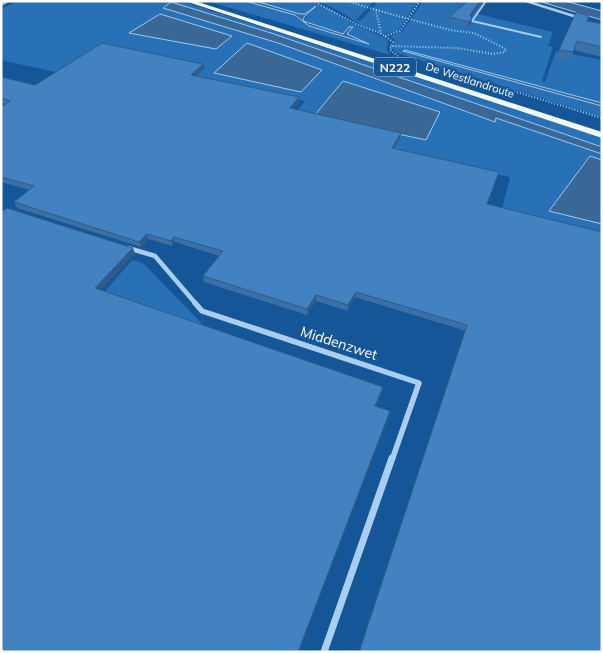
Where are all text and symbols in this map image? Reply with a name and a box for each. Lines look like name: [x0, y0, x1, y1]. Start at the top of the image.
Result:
road number: N222: [374, 58, 416, 76]
street label: De Westlandroute: [424, 59, 516, 101]
street label: Middenzwet: [298, 322, 380, 364]

